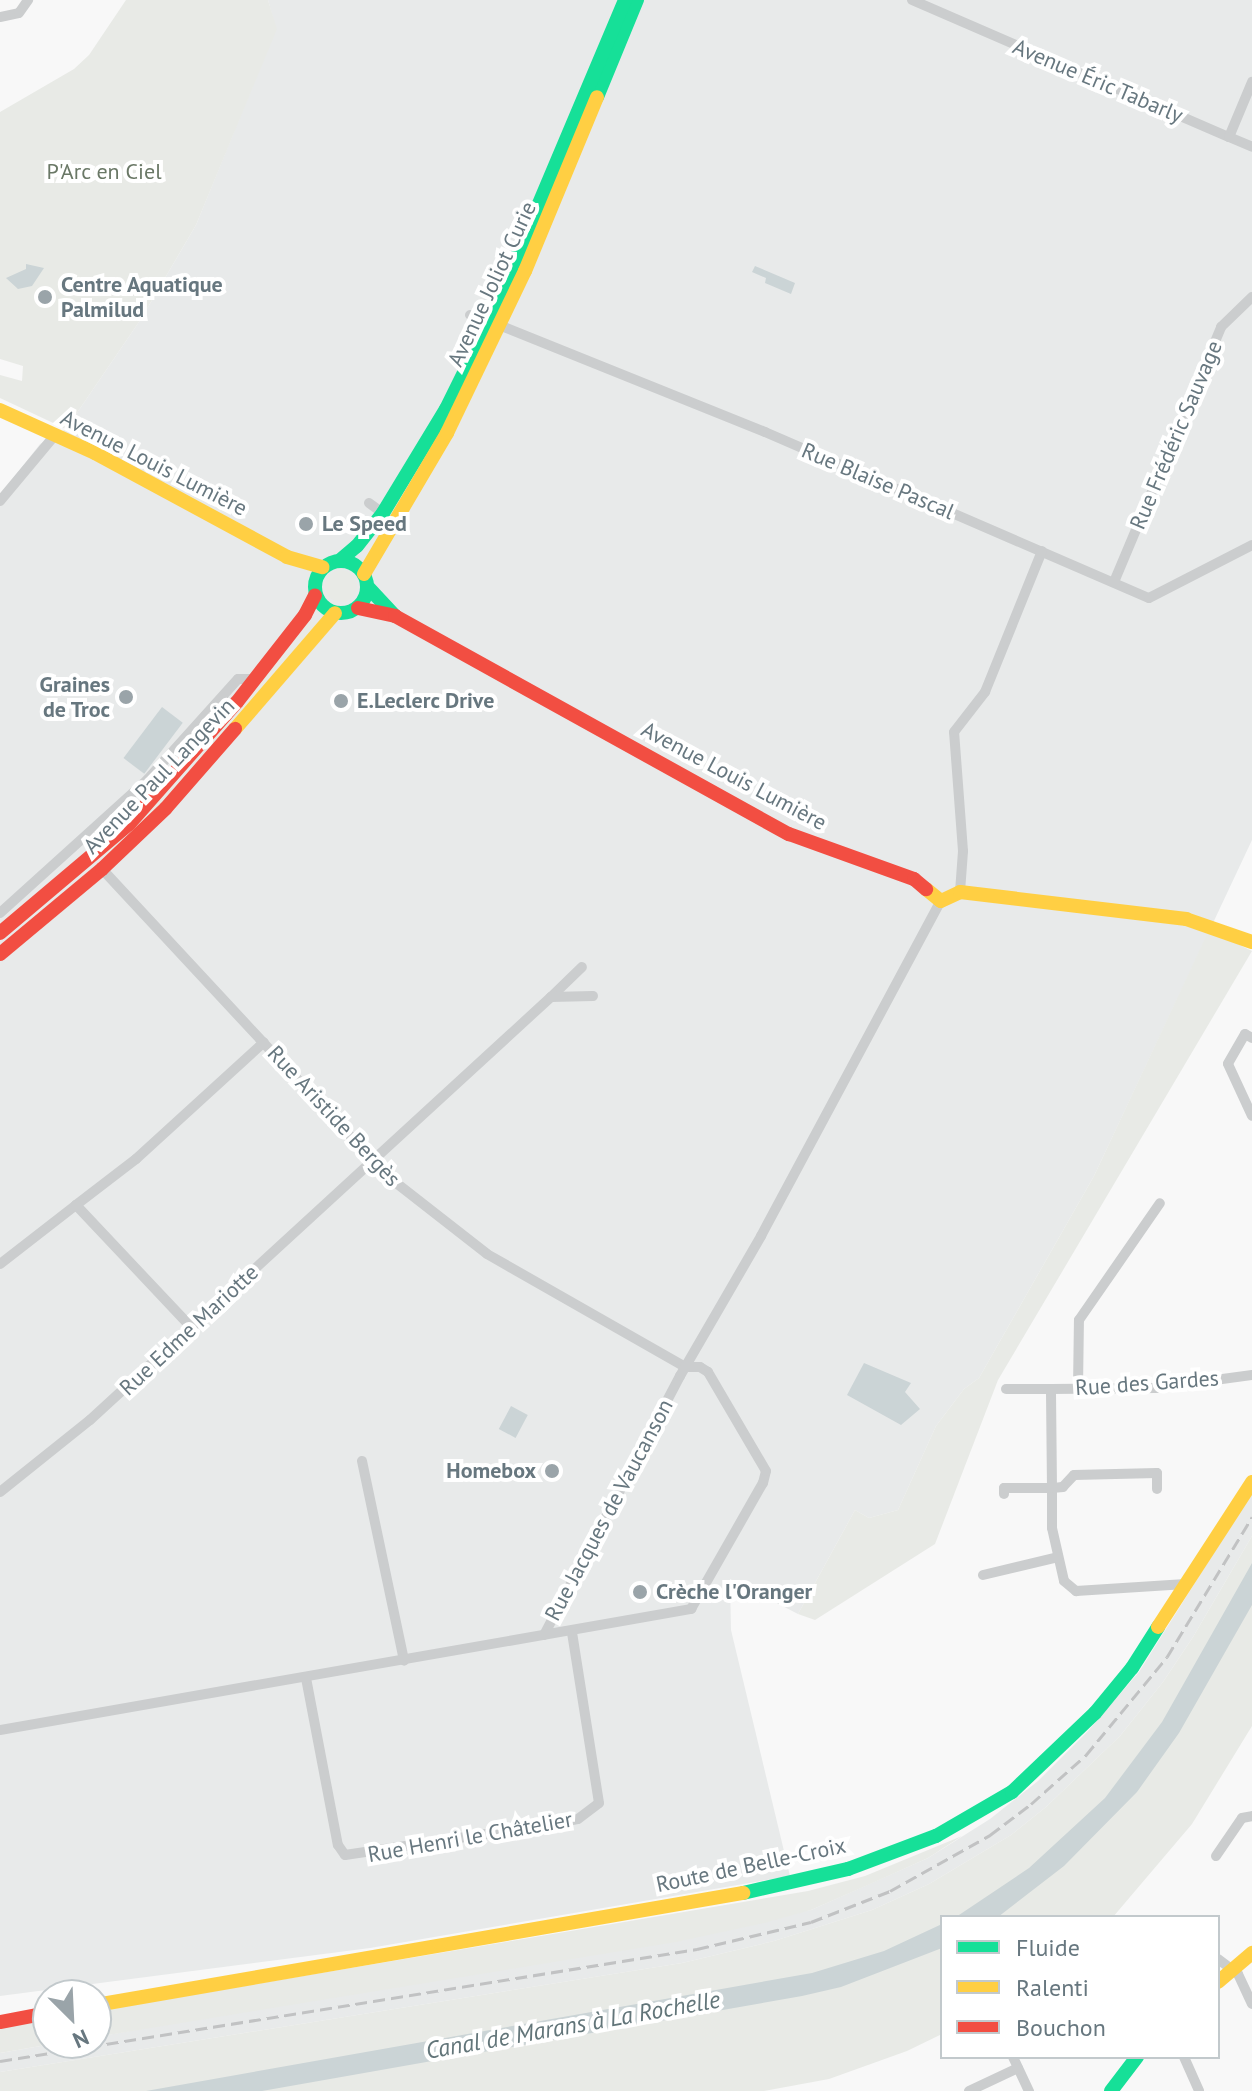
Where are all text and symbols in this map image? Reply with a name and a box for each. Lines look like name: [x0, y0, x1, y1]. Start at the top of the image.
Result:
street label: Avenue Éric Tabarly: [1008, 33, 1188, 129]
park label: P'Arc en Ciel: [46, 159, 162, 185]
street label: Avenue Joliot Curie: [442, 197, 542, 371]
place label: Centre Aquatique Palmilud: [61, 271, 224, 322]
marker: Centre Aquatique Palmilud: [36, 288, 54, 306]
street label: Rue Frédéric Sauvage: [1124, 336, 1228, 534]
street label: Avenue Louis Lumière: [56, 405, 252, 521]
street label: Rue Blaise Pascal: [798, 437, 958, 525]
place label: Le Speed: [322, 511, 407, 537]
marker: Le Speed: [297, 515, 315, 533]
place label: Graines de Troc: [40, 671, 110, 722]
marker: Graines de Troc: [117, 688, 135, 706]
place label: E.Leclerc Drive: [357, 688, 495, 714]
marker: E.Leclerc Drive: [332, 692, 350, 710]
street label: Avenue Paul Langevin: [78, 693, 240, 859]
street label: Avenue Louis Lumière: [637, 716, 831, 836]
street label: Rue Aristide Bergès: [262, 1040, 406, 1192]
street label: Rue Edme Mariotte: [114, 1259, 264, 1401]
street label: Rue des Gardes: [1074, 1365, 1220, 1401]
street label: Rue Jacques de Vaucanson: [539, 1395, 679, 1625]
place label: Homebox: [446, 1458, 536, 1484]
marker: Homebox: [543, 1462, 561, 1480]
place label: Crèche l'Oranger: [656, 1579, 812, 1605]
marker: Crèche l'Oranger: [631, 1583, 649, 1601]
street label: Rue Henri le Châtelier: [366, 1806, 574, 1868]
street label: Route de Belle-Croix: [654, 1832, 848, 1898]
legend: [940, 1915, 1220, 2059]
text: Fluide: [1016, 1932, 1080, 1963]
text: Ralenti: [1016, 1972, 1089, 2003]
north arrow: [32, 1979, 112, 2059]
water label: Canal de Marans à La Rochelle: [424, 1985, 722, 2065]
text: Bouchon: [1016, 2012, 1106, 2043]
text: N: [69, 2023, 93, 2055]

